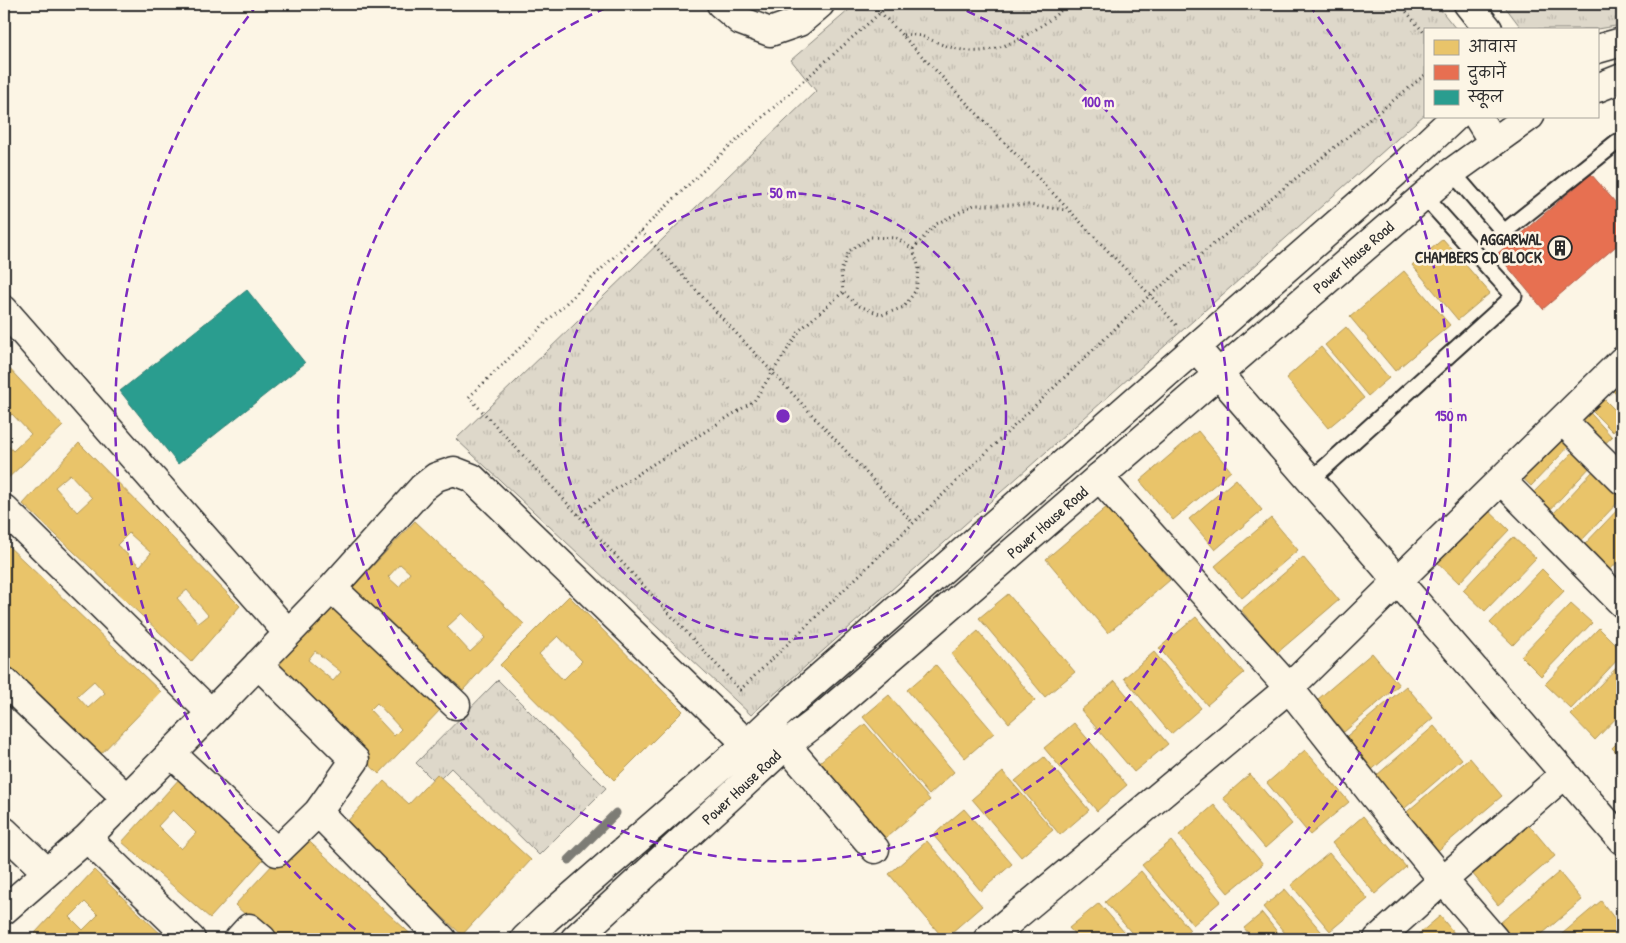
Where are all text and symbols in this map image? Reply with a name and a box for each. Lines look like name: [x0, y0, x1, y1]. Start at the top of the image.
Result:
legend: [1424, 28, 1598, 118]
text: आवास: [1468, 36, 1517, 57]
text: दुकानें: [1467, 60, 1507, 85]
text: स्कूल: [1467, 86, 1504, 109]
text: 100 m: [1082, 91, 1114, 112]
text: 50 m: [770, 182, 796, 203]
street label: Power House Road: [1308, 216, 1398, 298]
place label: AGGARWAL CHAMBERS CD BLOCK: [1415, 228, 1543, 268]
building icon: AGGARWAL CHAMBERS CD BLOCK: [1547, 235, 1573, 261]
text: 150 m: [1435, 405, 1467, 426]
centre of rings: [774, 407, 792, 425]
street label: Power House Road: [1002, 481, 1092, 563]
street label: Power House Road: [697, 745, 785, 829]

